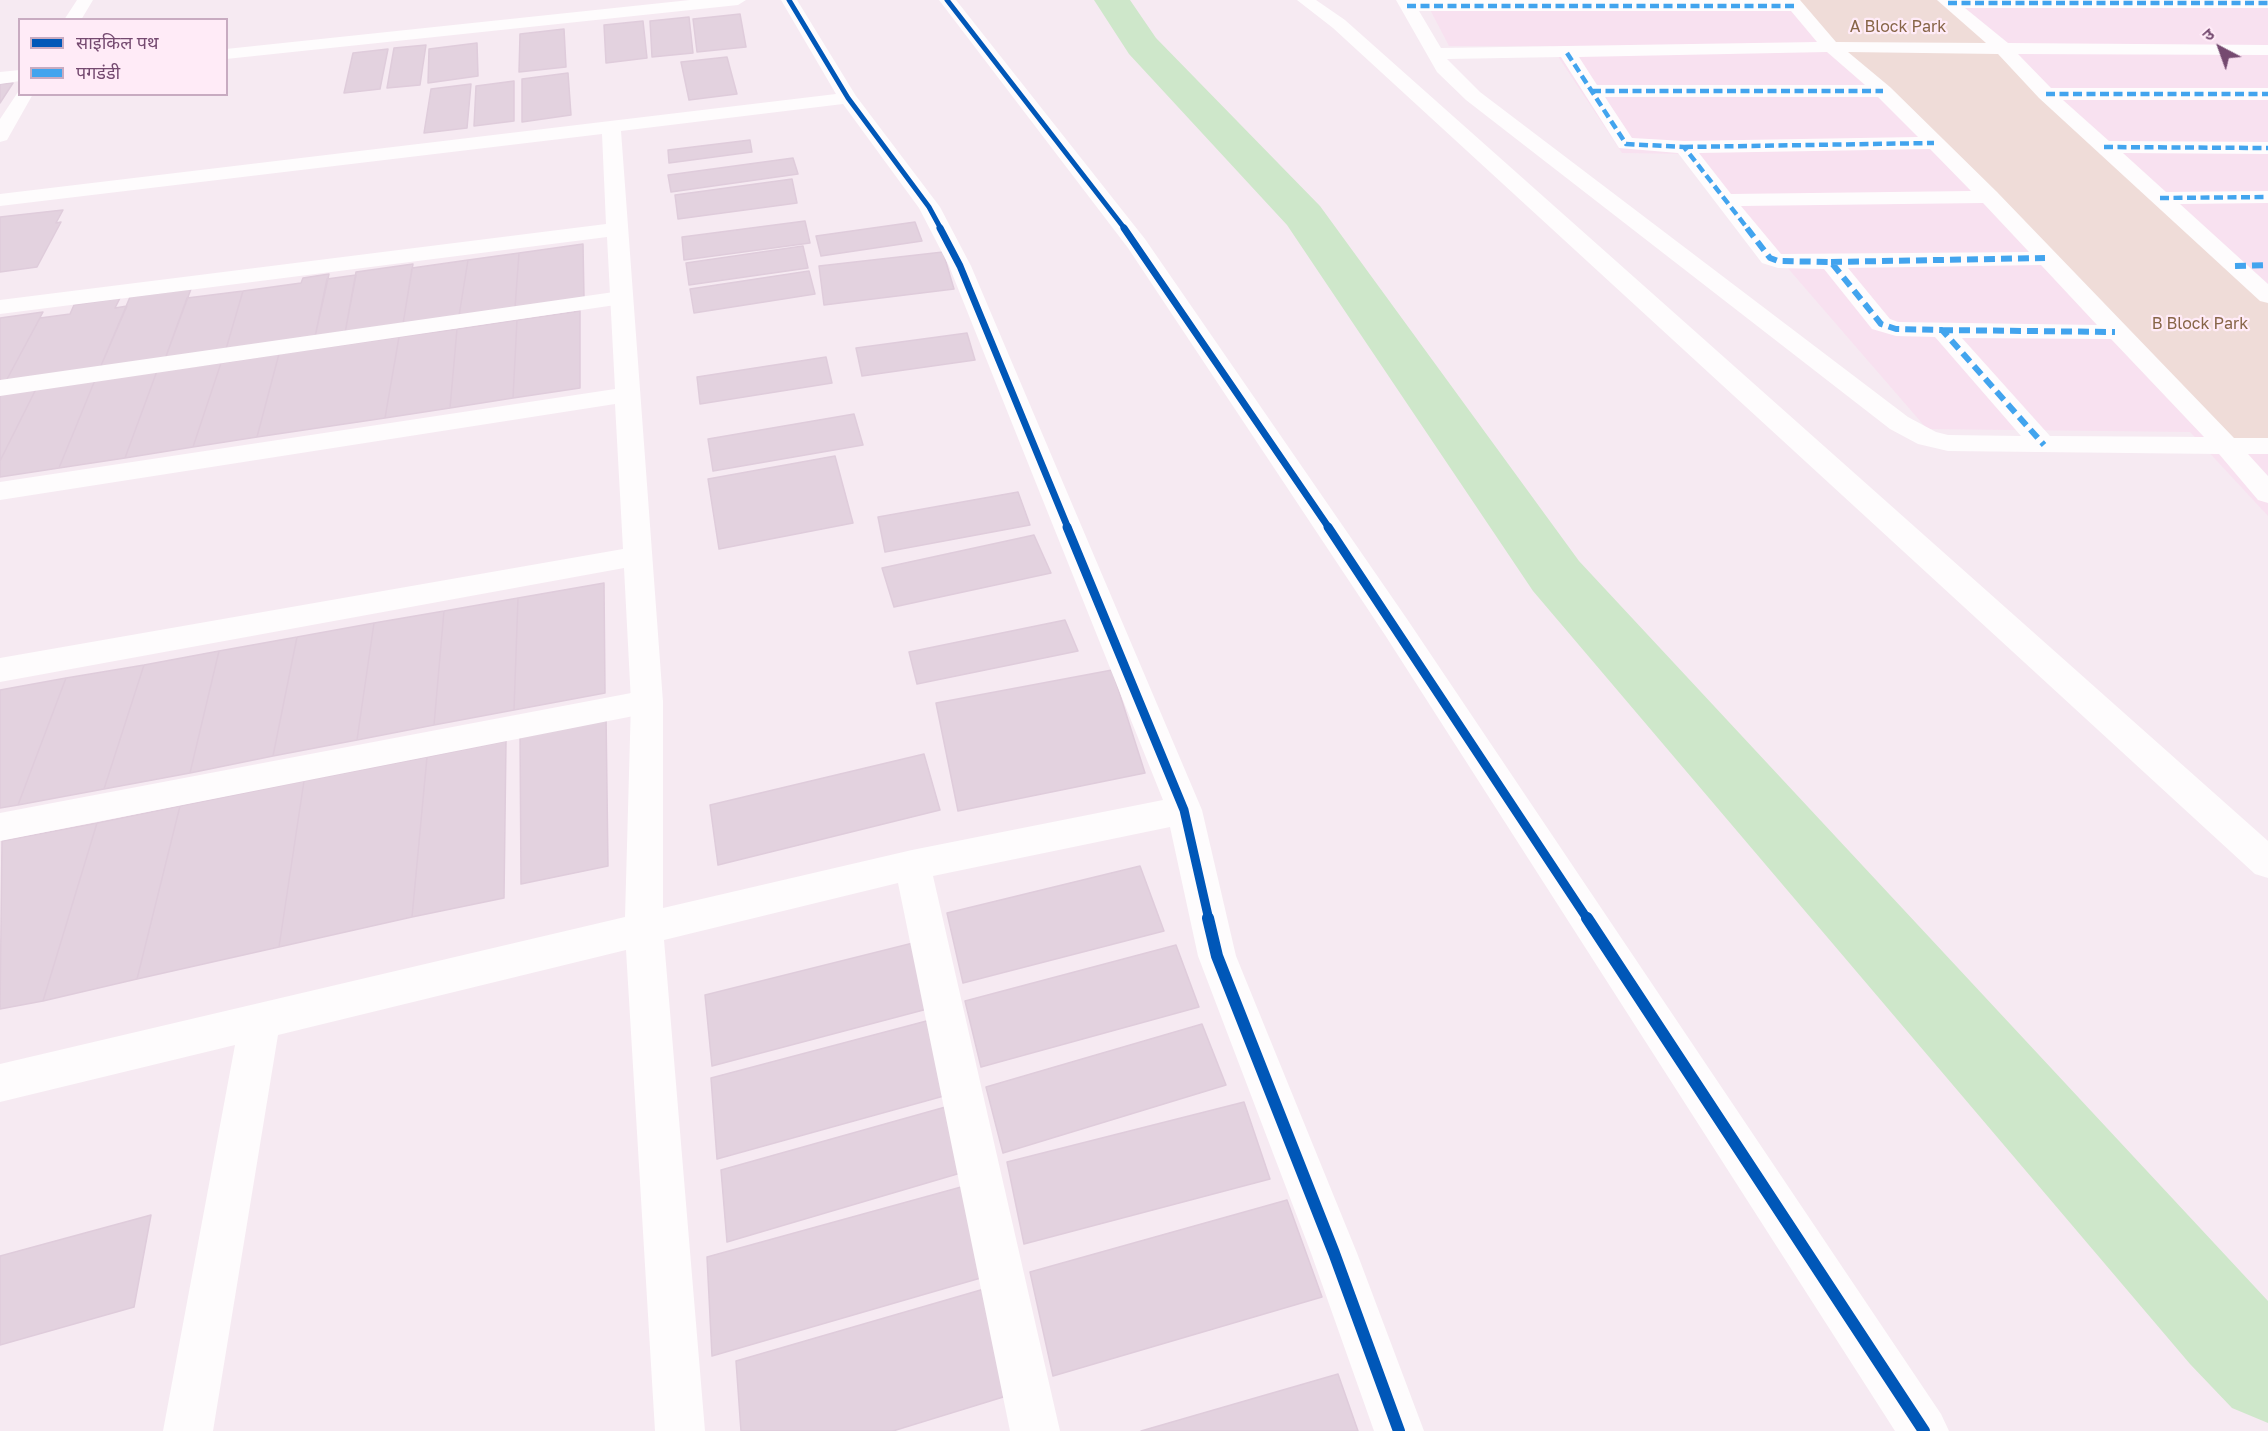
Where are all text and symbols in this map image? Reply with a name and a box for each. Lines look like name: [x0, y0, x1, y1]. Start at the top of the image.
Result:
park label: A Block Park: [1850, 17, 1946, 37]
legend: [18, 18, 228, 96]
north arrow: [2190, 18, 2250, 78]
text: उ: [2198, 24, 2218, 45]
text: साइकिल पथ: [76, 31, 159, 53]
text: पगडंडी: [76, 61, 120, 83]
park label: B Block Park: [2152, 314, 2248, 334]

